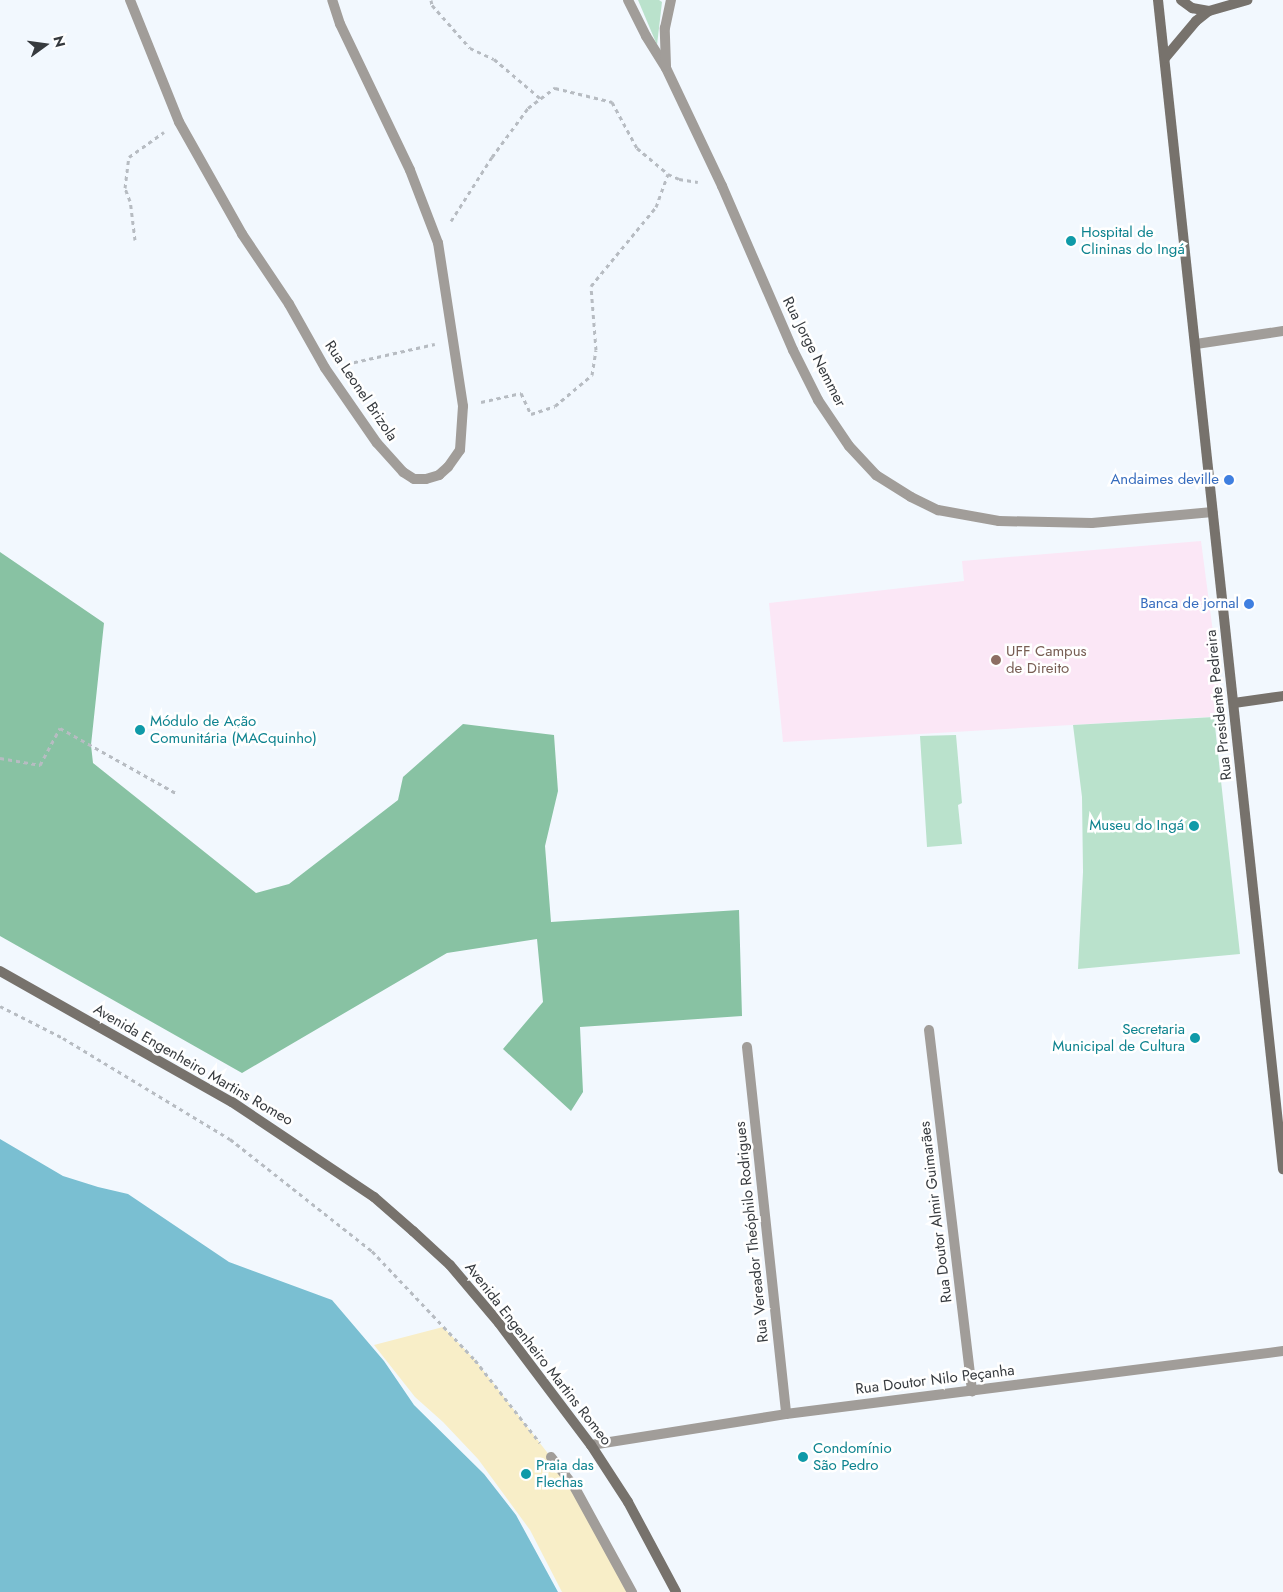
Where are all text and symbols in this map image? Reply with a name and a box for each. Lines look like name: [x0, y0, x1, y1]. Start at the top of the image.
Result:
north arrow: [20, 20, 70, 70]
text: N: [49, 34, 71, 49]
place label: Hospital de Clininas do Ingá: [1081, 223, 1185, 258]
marker: Hospital de Clininas do Ingá: [1065, 235, 1077, 247]
street label: Rua Jorge Nemmer: [778, 294, 850, 410]
street label: Rua Leonel Brizola: [321, 337, 401, 445]
place label: Andaimes deville: [1110, 471, 1219, 489]
marker: Andaimes deville: [1223, 474, 1235, 486]
place label: Banca de jornal: [1140, 595, 1239, 613]
marker: Banca de jornal: [1243, 598, 1255, 610]
street label: Rua Presidente Pedreira: [1202, 629, 1236, 781]
place label: UFF Campus de Direito: [1006, 642, 1087, 677]
marker: UFF Campus de Direito: [990, 654, 1002, 666]
place label: Módulo de Ação Comunitária (MACquinho): [150, 712, 317, 747]
marker: Módulo de Ação Comunitária (MACquinho): [134, 724, 146, 736]
place label: Museu do Ingá: [1089, 817, 1184, 835]
marker: Museu do Ingá: [1188, 820, 1200, 832]
street label: Avenida Engenheiro Martins Romeo: [90, 1000, 296, 1130]
place label: Secretaria Municipal de Cultura: [1052, 1020, 1185, 1055]
marker: Secretaria Municipal de Cultura: [1189, 1032, 1201, 1044]
street label: Rua Doutor Almir Guimarães: [916, 1120, 956, 1304]
street label: Rua Vereador Theóphilo Rodrigues: [731, 1121, 773, 1343]
street label: Avenida Engenheiro Martins Romeo: [461, 1259, 615, 1449]
street label: Rua Doutor Nilo Peçanha: [854, 1361, 1016, 1399]
place label: Condomínio São Pedro: [813, 1439, 892, 1474]
marker: Condomínio São Pedro: [797, 1451, 809, 1463]
place label: Praia das Flechas: [536, 1456, 594, 1491]
marker: Praia das Flechas: [520, 1468, 532, 1480]

